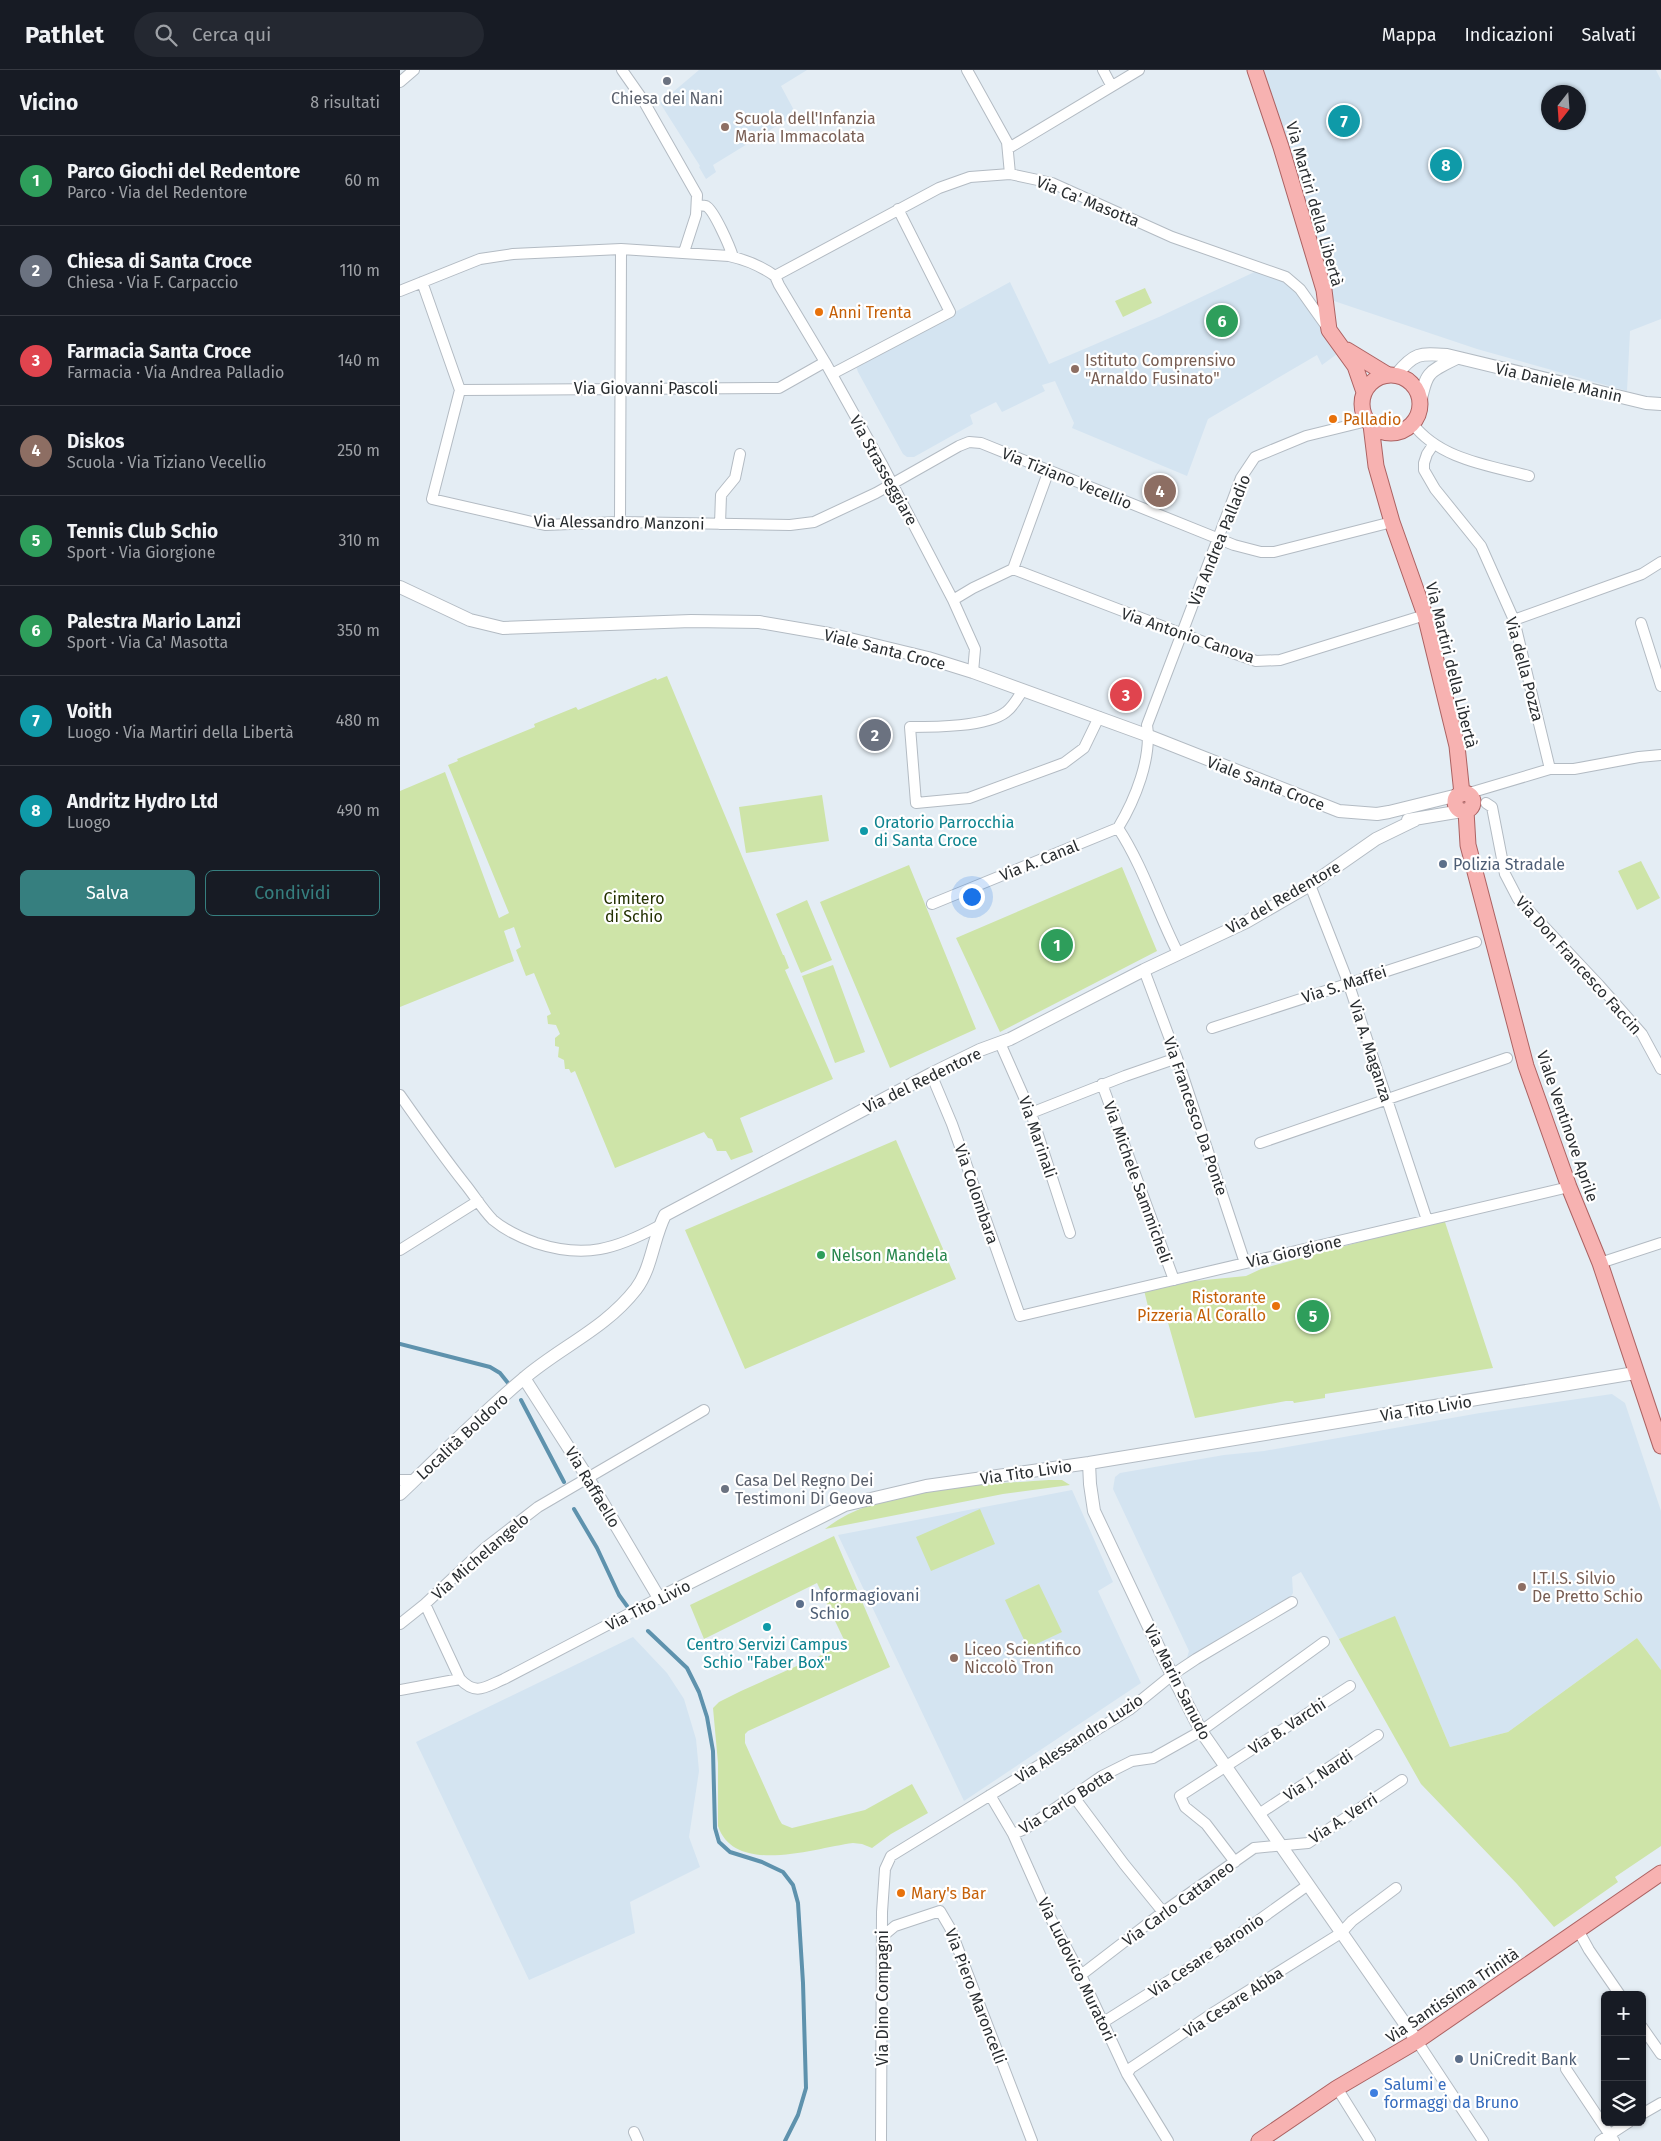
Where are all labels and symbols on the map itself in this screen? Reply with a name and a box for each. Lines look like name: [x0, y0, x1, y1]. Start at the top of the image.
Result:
marker: Chiesa dei Nani: [661, 75, 673, 87]
north arrow: [1541, 85, 1586, 130]
place label: Chiesa dei Nani: [611, 89, 723, 108]
pin: 7: [1328, 102, 1360, 140]
place label: Scuola dell'Infanzia Maria Immacolata: [735, 109, 876, 146]
street label: Via Martiri della Libertà: [1282, 119, 1347, 289]
marker: Scuola dell'Infanzia Maria Immacolata: [719, 121, 731, 133]
pin: 8: [1430, 146, 1462, 184]
street label: Via Ca' Masotta: [1034, 172, 1142, 231]
pin: 6: [1206, 302, 1238, 340]
place label: Anni Trenta: [829, 303, 912, 322]
marker: Anni Trenta: [813, 306, 825, 318]
place label: Istituto Comprensivo "Arnaldo Fusinato": [1085, 351, 1236, 388]
street label: Via Daniele Manin: [1494, 359, 1624, 406]
marker: Istituto Comprensivo "Arnaldo Fusinato": [1069, 363, 1081, 375]
street label: Via Giovanni Pascoli: [574, 379, 718, 398]
place label: Palladio: [1343, 410, 1401, 429]
street label: Via Strasseggiare: [845, 412, 922, 529]
marker: Palladio: [1327, 413, 1339, 425]
street label: Via Tiziano Vecellio: [999, 444, 1135, 513]
pin: 4: [1144, 472, 1176, 510]
street label: Via Andrea Palladio: [1184, 472, 1255, 609]
street label: Via Alessandro Manzoni: [533, 512, 705, 533]
street label: Via Martiri della Libertà: [1422, 580, 1481, 750]
street label: Via Antonio Canova: [1119, 604, 1257, 667]
street label: Via della Pozza: [1501, 615, 1548, 723]
street label: Viale Santa Croce: [822, 625, 948, 674]
pin: 3: [1110, 676, 1142, 714]
pin: 2: [859, 716, 891, 754]
street label: Viale Santa Croce: [1204, 752, 1327, 815]
place label: Oratorio Parrocchia di Santa Croce: [874, 813, 1014, 850]
marker: Oratorio Parrocchia di Santa Croce: [858, 825, 870, 837]
street label: Via A. Canal: [997, 836, 1082, 885]
place label: Polizia Stradale: [1453, 855, 1565, 874]
street label: Via del Redentore: [1223, 857, 1344, 938]
marker: Polizia Stradale: [1437, 858, 1449, 870]
your location: [959, 884, 985, 910]
park label: Cimitero di Schio: [604, 889, 665, 926]
street label: Via Don Francesco Faccin: [1512, 892, 1646, 1038]
pin: 1: [1041, 926, 1073, 964]
street label: Via S. Maffei: [1299, 962, 1389, 1007]
street label: Via A. Maganza: [1345, 998, 1396, 1105]
street label: Via Francesco Da Ponte: [1159, 1034, 1232, 1198]
street label: Via del Redentore: [860, 1044, 984, 1117]
street label: Viale Ventinove Aprile: [1533, 1048, 1602, 1204]
street label: Via Marinali: [1015, 1094, 1060, 1181]
street label: Via Michele Sammicheli: [1099, 1099, 1176, 1266]
street label: Via Colombara: [951, 1142, 1003, 1247]
street label: Via Giorgione: [1245, 1231, 1343, 1272]
place label: Nelson Mandela: [831, 1246, 948, 1265]
marker: Nelson Mandela: [815, 1249, 827, 1261]
place label: Ristorante Pizzeria Al Corallo: [1137, 1288, 1266, 1325]
pin: 5: [1297, 1297, 1329, 1335]
marker: Ristorante Pizzeria Al Corallo: [1270, 1300, 1282, 1312]
street label: Località Boldoro: [413, 1389, 512, 1484]
street label: Via Tito Livio: [1379, 1392, 1473, 1425]
street label: Via Raffaello: [561, 1443, 624, 1531]
street label: Via Tito Livio: [979, 1457, 1073, 1488]
place label: Casa Del Regno Dei Testimoni Di Geova: [735, 1471, 874, 1508]
marker: Casa Del Regno Dei Testimoni Di Geova: [719, 1483, 731, 1495]
street label: Via Michelangelo: [428, 1509, 533, 1604]
place label: I.T.I.S. Silvio De Pretto Schio: [1532, 1569, 1643, 1606]
street label: Via Tito Livio: [603, 1576, 694, 1635]
marker: I.T.I.S. Silvio De Pretto Schio: [1516, 1581, 1528, 1593]
place label: Informagiovani Schio: [810, 1586, 919, 1623]
marker: Informagiovani Schio: [794, 1598, 806, 1610]
marker: Centro Servizi Campus Schio "Faber Box": [761, 1621, 773, 1633]
street label: Via Marin Sanudo: [1140, 1621, 1215, 1743]
place label: Centro Servizi Campus Schio "Faber Box": [686, 1635, 848, 1672]
place label: Liceo Scientifico Niccolò Tron: [964, 1640, 1081, 1677]
marker: Liceo Scientifico Niccolò Tron: [948, 1652, 960, 1664]
street label: Via Alessandro Luzio: [1012, 1690, 1147, 1787]
street label: Via B. Varchi: [1245, 1694, 1329, 1758]
street label: Via J. Nardi: [1280, 1746, 1356, 1805]
street label: Via Carlo Botta: [1016, 1765, 1117, 1838]
street label: Via A. Verri: [1305, 1789, 1381, 1848]
street label: Via Carlo Cattaneo: [1119, 1857, 1238, 1950]
place label: Mary's Bar: [911, 1884, 987, 1903]
marker: Mary's Bar: [895, 1887, 907, 1899]
street label: Via Ludovico Muratori: [1034, 1894, 1120, 2044]
street label: Via Cesare Baronio: [1145, 1910, 1268, 2001]
street label: Via Piero Maroncelli: [941, 1926, 1010, 2067]
street label: Via Dino Compagni: [873, 1930, 892, 2066]
street label: Via Santissima Trinità: [1382, 1944, 1522, 2047]
street label: Via Cesare Abba: [1180, 1963, 1287, 2042]
place label: UniCredit Bank: [1469, 2050, 1578, 2069]
marker: UniCredit Bank: [1453, 2053, 1465, 2065]
place label: Salumi e formaggi da Bruno: [1384, 2075, 1519, 2112]
marker: Salumi e formaggi da Bruno: [1368, 2087, 1380, 2099]

